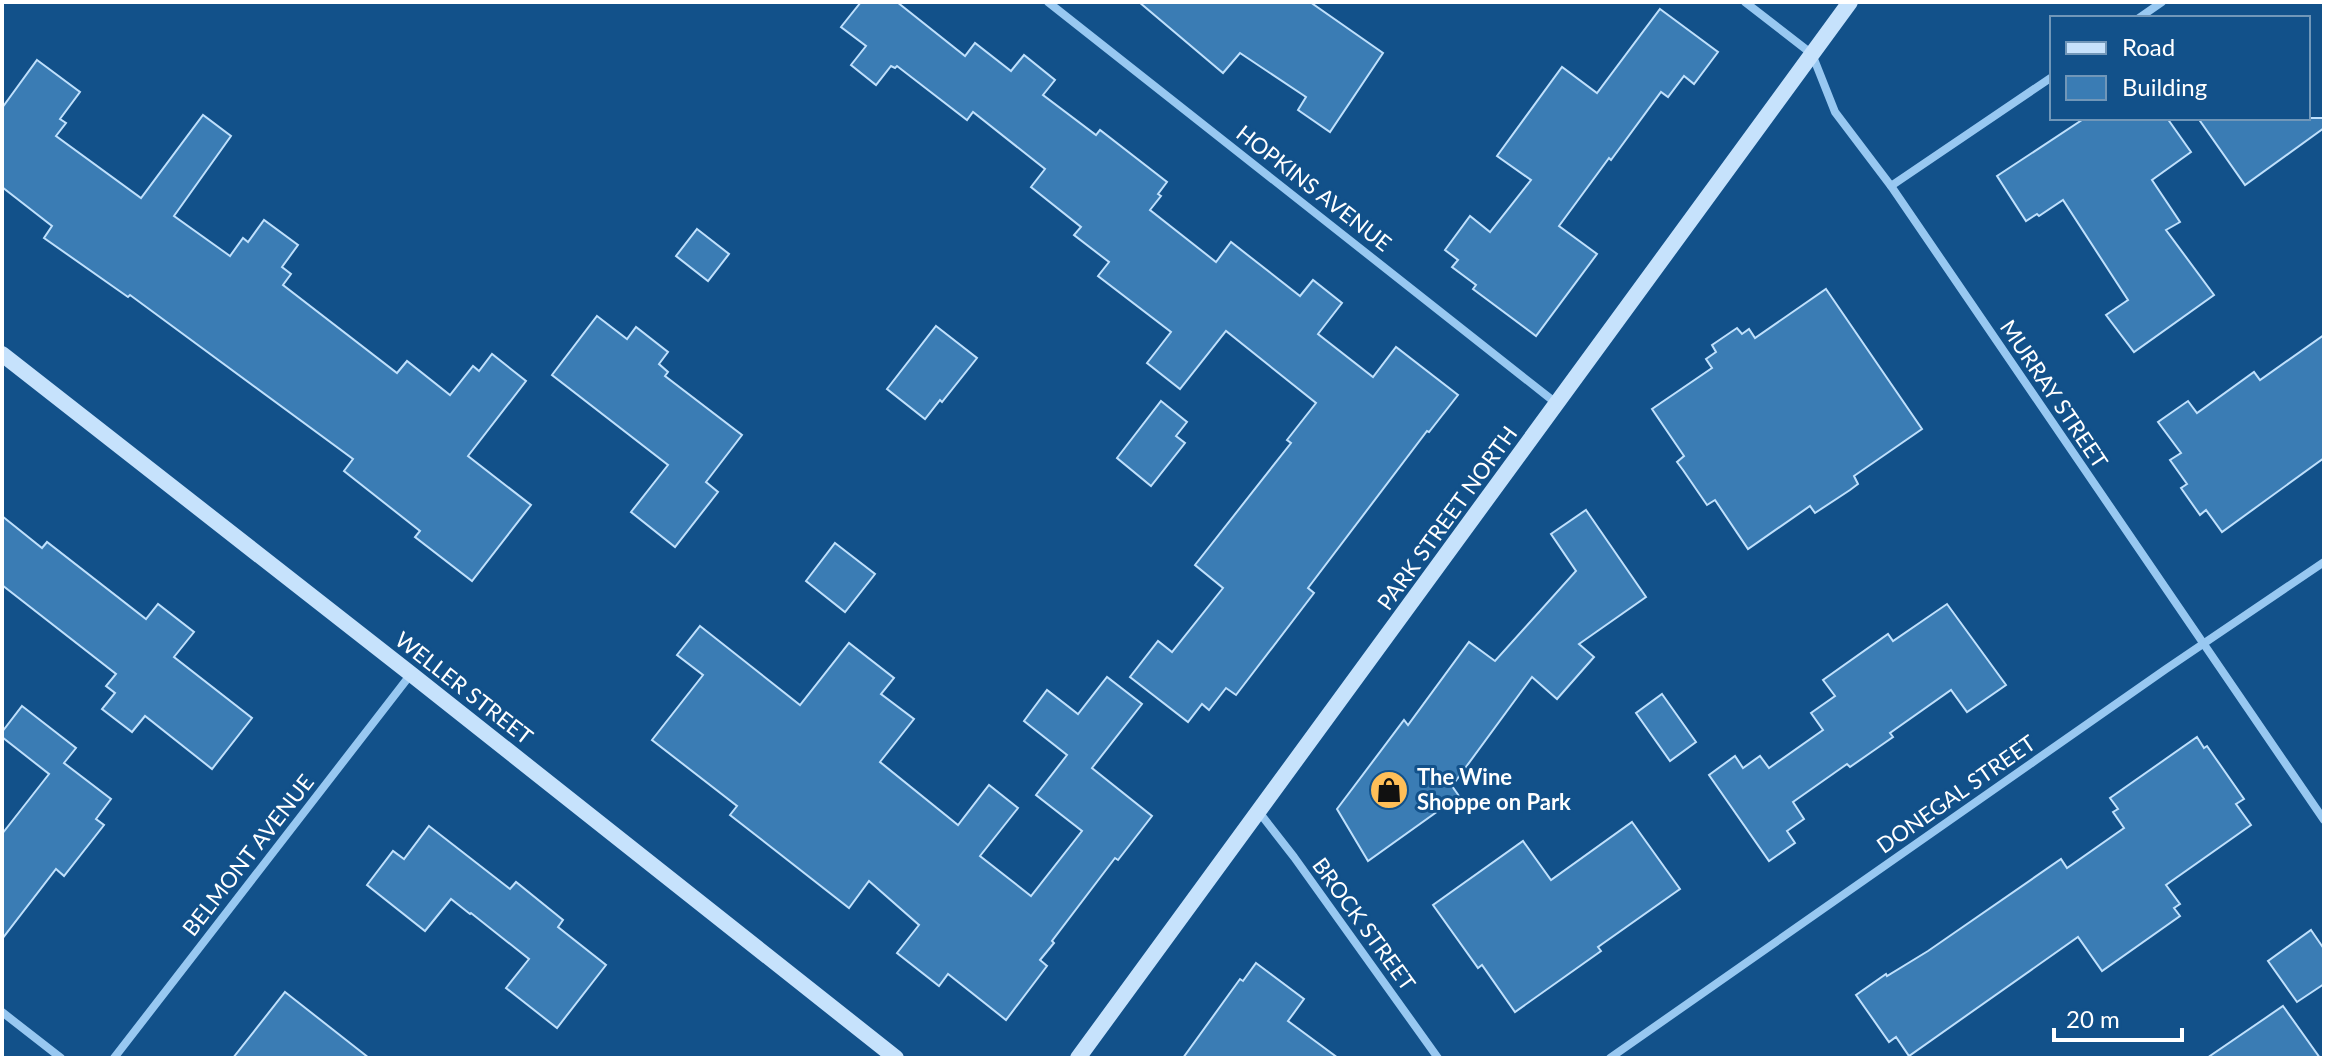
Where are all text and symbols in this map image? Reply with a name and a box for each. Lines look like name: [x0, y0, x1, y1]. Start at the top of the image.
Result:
legend: [2050, 16, 2310, 120]
text: Road: [2122, 32, 2175, 61]
text: Building: [2122, 72, 2207, 101]
street label: HOPKINS AVENUE: [1232, 119, 1397, 256]
street label: MURRAY STREET: [1995, 314, 2114, 473]
street label: PARK STREET NORTH: [1371, 421, 1522, 615]
street label: WELLER STREET: [390, 625, 539, 750]
street label: DONEGAL STREET: [1871, 729, 2040, 858]
place label: The Wine Shoppe on Park: [1417, 763, 1571, 815]
street label: BELMONT AVENUE: [176, 769, 319, 941]
shop icon: The Wine Shoppe on Park: [1368, 769, 1410, 811]
street label: BROCK STREET: [1307, 852, 1422, 995]
scale bar: [2054, 992, 2182, 1042]
text: 20 m: [2066, 1004, 2120, 1033]

